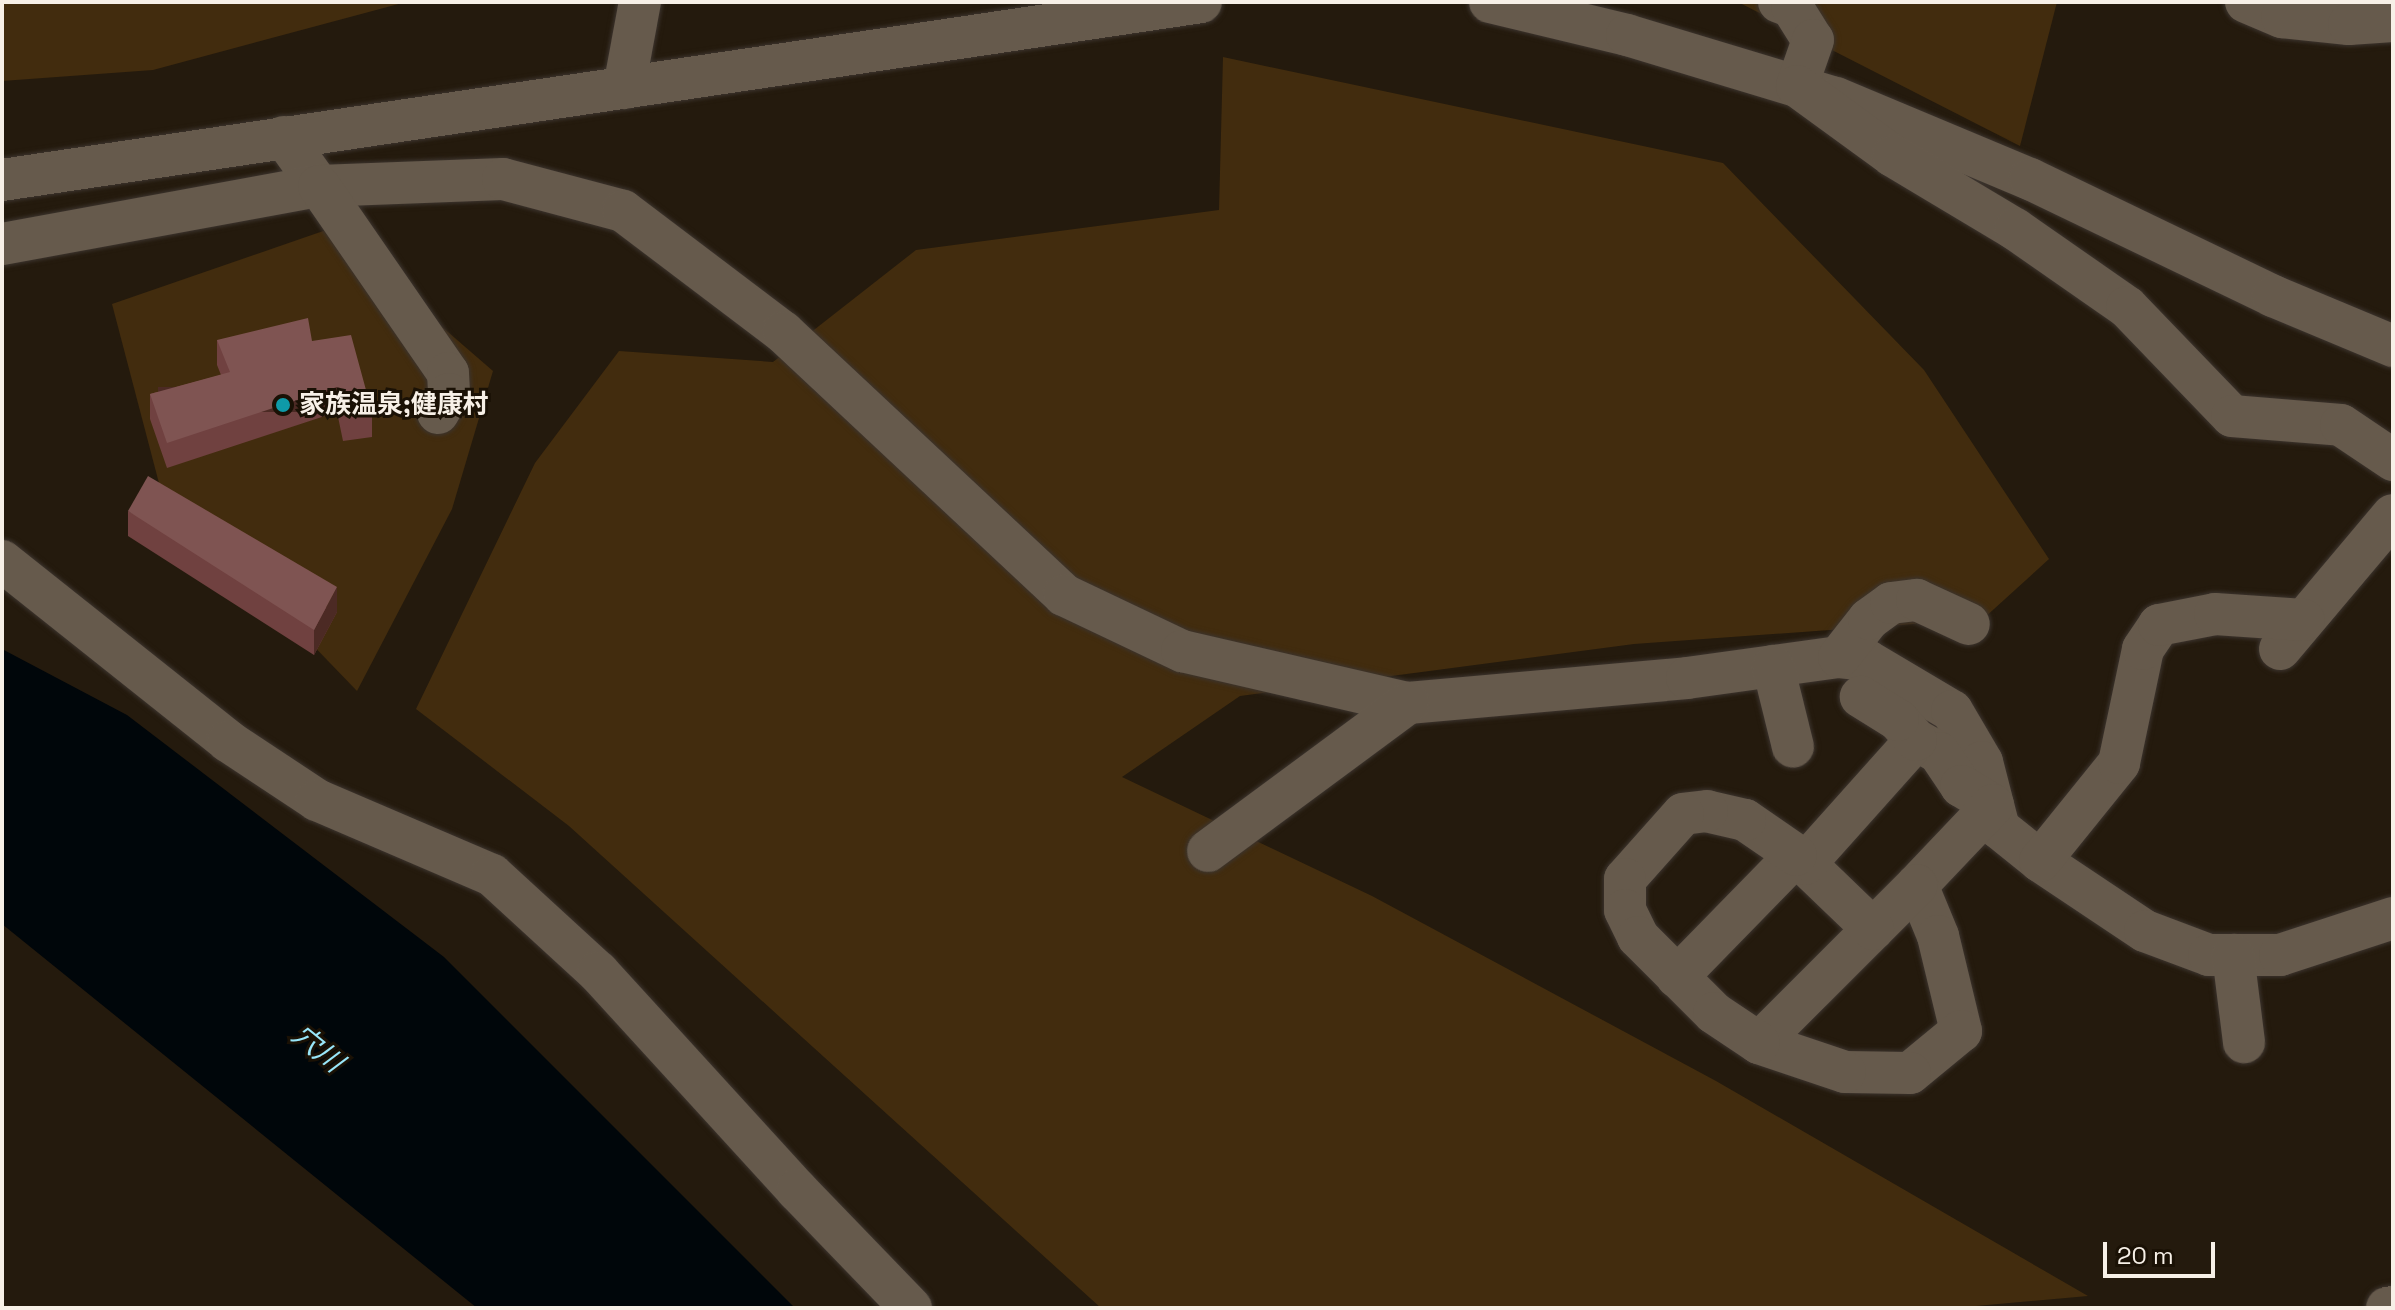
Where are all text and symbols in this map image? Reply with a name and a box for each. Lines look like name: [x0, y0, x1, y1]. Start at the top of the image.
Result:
place label: 家族温泉;健康村: [299, 389, 489, 421]
marker: 家族温泉;健康村: [274, 396, 292, 414]
water label: 穴川: [286, 1017, 350, 1079]
scale bar: [2107, 1226, 2219, 1276]
text: 20 m: [2117, 1240, 2174, 1271]

